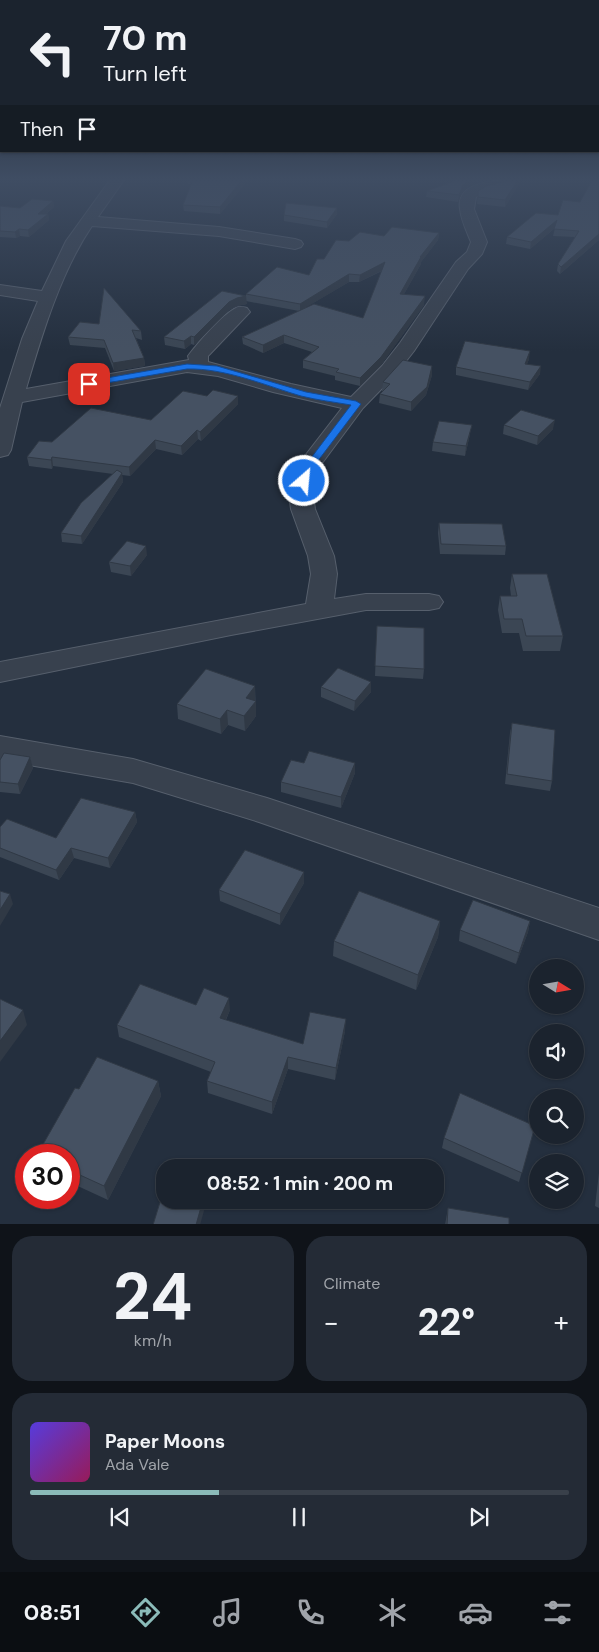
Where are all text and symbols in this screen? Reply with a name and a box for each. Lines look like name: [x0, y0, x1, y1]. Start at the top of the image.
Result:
text: 70 m: [103, 15, 187, 61]
icon: left: [20, 20, 85, 85]
text: Turn left: [103, 59, 187, 88]
icon: arrive: [73, 115, 101, 143]
text: Then: [20, 117, 63, 142]
pin: [68, 363, 110, 405]
icon: arrive: [75, 370, 103, 398]
position arrow: [277, 454, 329, 506]
north arrow: [529, 959, 584, 1014]
map controls: [529, 959, 584, 1209]
button: sound: [529, 1024, 584, 1079]
button: search: [529, 1089, 584, 1144]
speed limit sign: 30: [15, 1144, 80, 1209]
button: layers: [529, 1154, 584, 1209]
text: 08:52 · 1 min · 200 m: [207, 1171, 393, 1196]
text: 24: [113, 1255, 192, 1339]
text: Climate: [324, 1273, 380, 1294]
text: 22°: [417, 1297, 475, 1347]
text: −: [324, 1304, 339, 1341]
text: +: [554, 1304, 569, 1341]
text: km/h: [134, 1330, 172, 1351]
text: Paper Moons: [105, 1429, 225, 1454]
text: Ada Vale: [105, 1454, 169, 1475]
icon: previous: [106, 1503, 134, 1531]
icon: pause: [285, 1503, 313, 1531]
icon: next: [465, 1503, 493, 1531]
icon: directions: [128, 1595, 163, 1630]
icon: music: [210, 1595, 245, 1630]
icon: phone: [293, 1595, 328, 1630]
icon: climate: [375, 1595, 410, 1630]
icon: car: [458, 1595, 493, 1630]
icon: filters: [540, 1595, 575, 1630]
text: 08:51: [24, 1598, 80, 1627]

